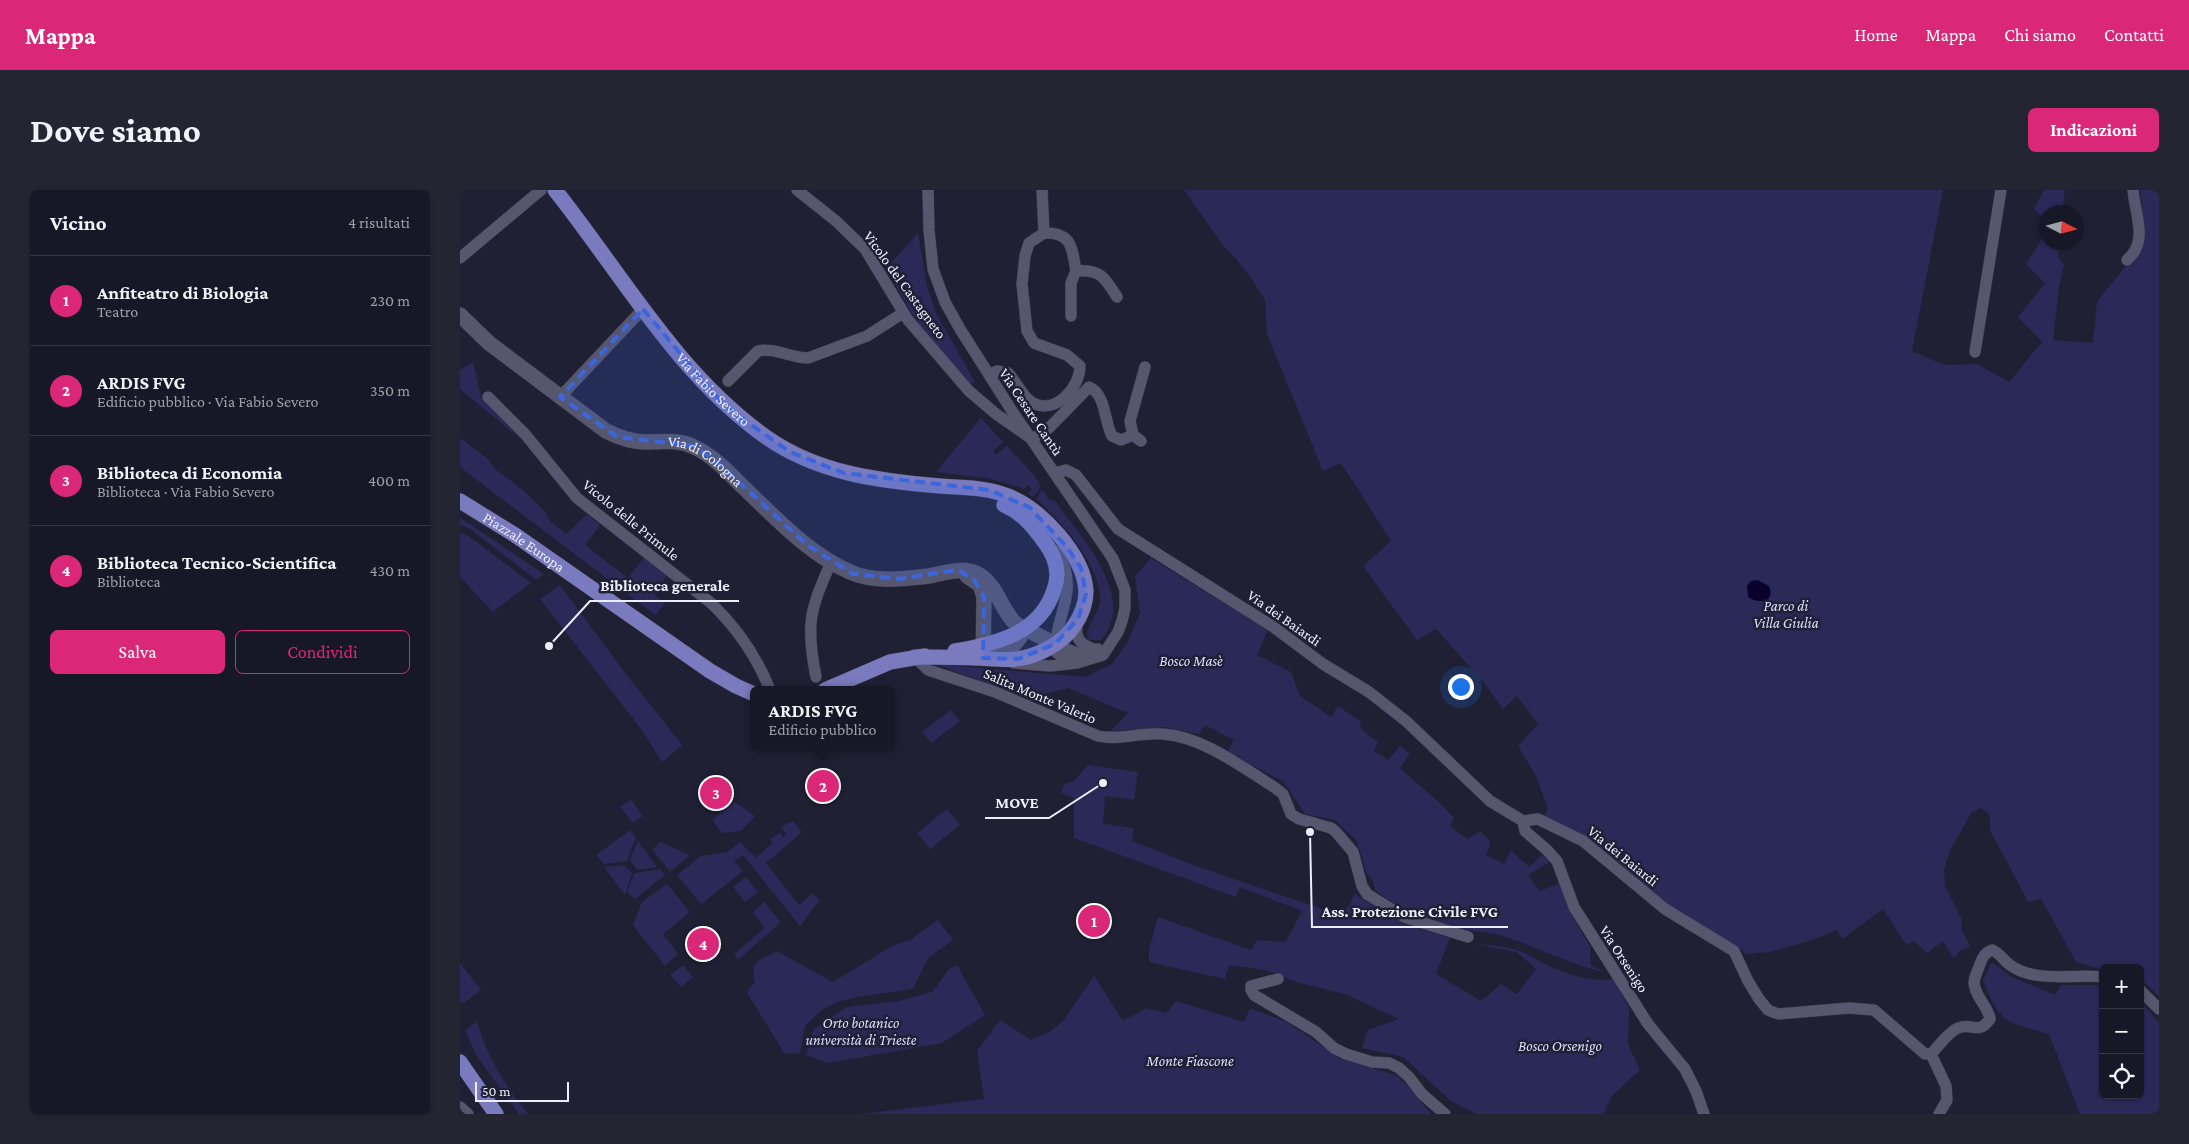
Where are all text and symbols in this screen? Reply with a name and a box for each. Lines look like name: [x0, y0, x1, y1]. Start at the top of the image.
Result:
text: Mappa: [25, 22, 96, 49]
text: Home: [1855, 25, 1898, 45]
text: Mappa: [1926, 25, 1976, 45]
text: Chi siamo: [2004, 25, 2076, 45]
text: Contatti: [2104, 25, 2164, 45]
button: Indicazioni: [2028, 108, 2159, 152]
text: Dove siamo: [30, 111, 201, 150]
north arrow: [2039, 205, 2084, 250]
text: Vicino: [50, 211, 107, 235]
text: 4 risultati: [348, 214, 410, 231]
street label: Vicolo del Castagneto: [860, 228, 949, 342]
text: Anfiteatro di Biologia: [97, 282, 268, 303]
text: 1: [63, 292, 69, 309]
text: 230 m: [370, 292, 410, 309]
text: Teatro: [97, 303, 138, 320]
street label: Via Fabio Severo: [673, 350, 753, 430]
street label: Via Cesare Cantù: [996, 366, 1066, 459]
text: ARDIS FVG: [97, 372, 186, 393]
text: 2: [62, 382, 70, 399]
text: 350 m: [370, 382, 410, 399]
text: Edificio pubblico · Via Fabio Severo: [97, 393, 318, 410]
street label: Via di Cologna: [668, 433, 746, 490]
text: Biblioteca di Economia: [97, 462, 282, 483]
text: 3: [62, 472, 70, 489]
text: 400 m: [368, 472, 410, 489]
street label: Vicolo delle Primule: [580, 476, 683, 564]
text: Biblioteca · Via Fabio Severo: [97, 483, 274, 500]
street label: Piazzale Europa: [480, 509, 568, 575]
text: Biblioteca Tecnico-Scientifica: [97, 552, 337, 573]
text: 4: [62, 562, 70, 579]
text: 430 m: [369, 562, 410, 579]
callout: Biblioteca generale: [590, 570, 739, 601]
text: Biblioteca: [97, 573, 161, 590]
text: Biblioteca generale: [600, 577, 730, 594]
street label: Via dei Baiardi: [1244, 587, 1324, 649]
park label: Parco di Villa Giulia: [1753, 598, 1819, 631]
button: Salva: [50, 630, 225, 674]
button: Condividi: [235, 630, 410, 674]
park label: Bosco Masè: [1159, 653, 1223, 669]
street label: Salita Monte Valerio: [981, 665, 1099, 727]
your location: [1448, 674, 1474, 700]
popup: [750, 686, 895, 751]
text: ARDIS FVG: [769, 700, 857, 721]
text: Edificio pubblico: [769, 721, 876, 738]
pin: 2: [807, 767, 839, 805]
pin: 3: [700, 774, 732, 812]
callout: MOVE: [985, 787, 1049, 818]
text: MOVE: [995, 794, 1039, 811]
street label: Via dei Baiardi: [1585, 823, 1662, 889]
callout: Ass. Protezione Civile FVG: [1312, 896, 1508, 927]
pin: 1: [1078, 902, 1110, 940]
text: Ass. Protezione Civile FVG: [1321, 903, 1498, 920]
street label: Via Orsenigo: [1596, 923, 1652, 996]
pin: 4: [687, 925, 719, 963]
map controls: [2099, 964, 2144, 1099]
button: +: [2099, 964, 2144, 1009]
button: −: [2099, 1009, 2144, 1054]
park label: Orto botanico università di Trieste: [806, 1015, 917, 1048]
park label: Bosco Orsenigo: [1518, 1038, 1602, 1055]
park label: Monte Fiascone: [1145, 1053, 1234, 1069]
button: locate: [2099, 1054, 2144, 1099]
scale bar: [475, 1079, 569, 1102]
text: 50 m: [482, 1083, 510, 1099]

